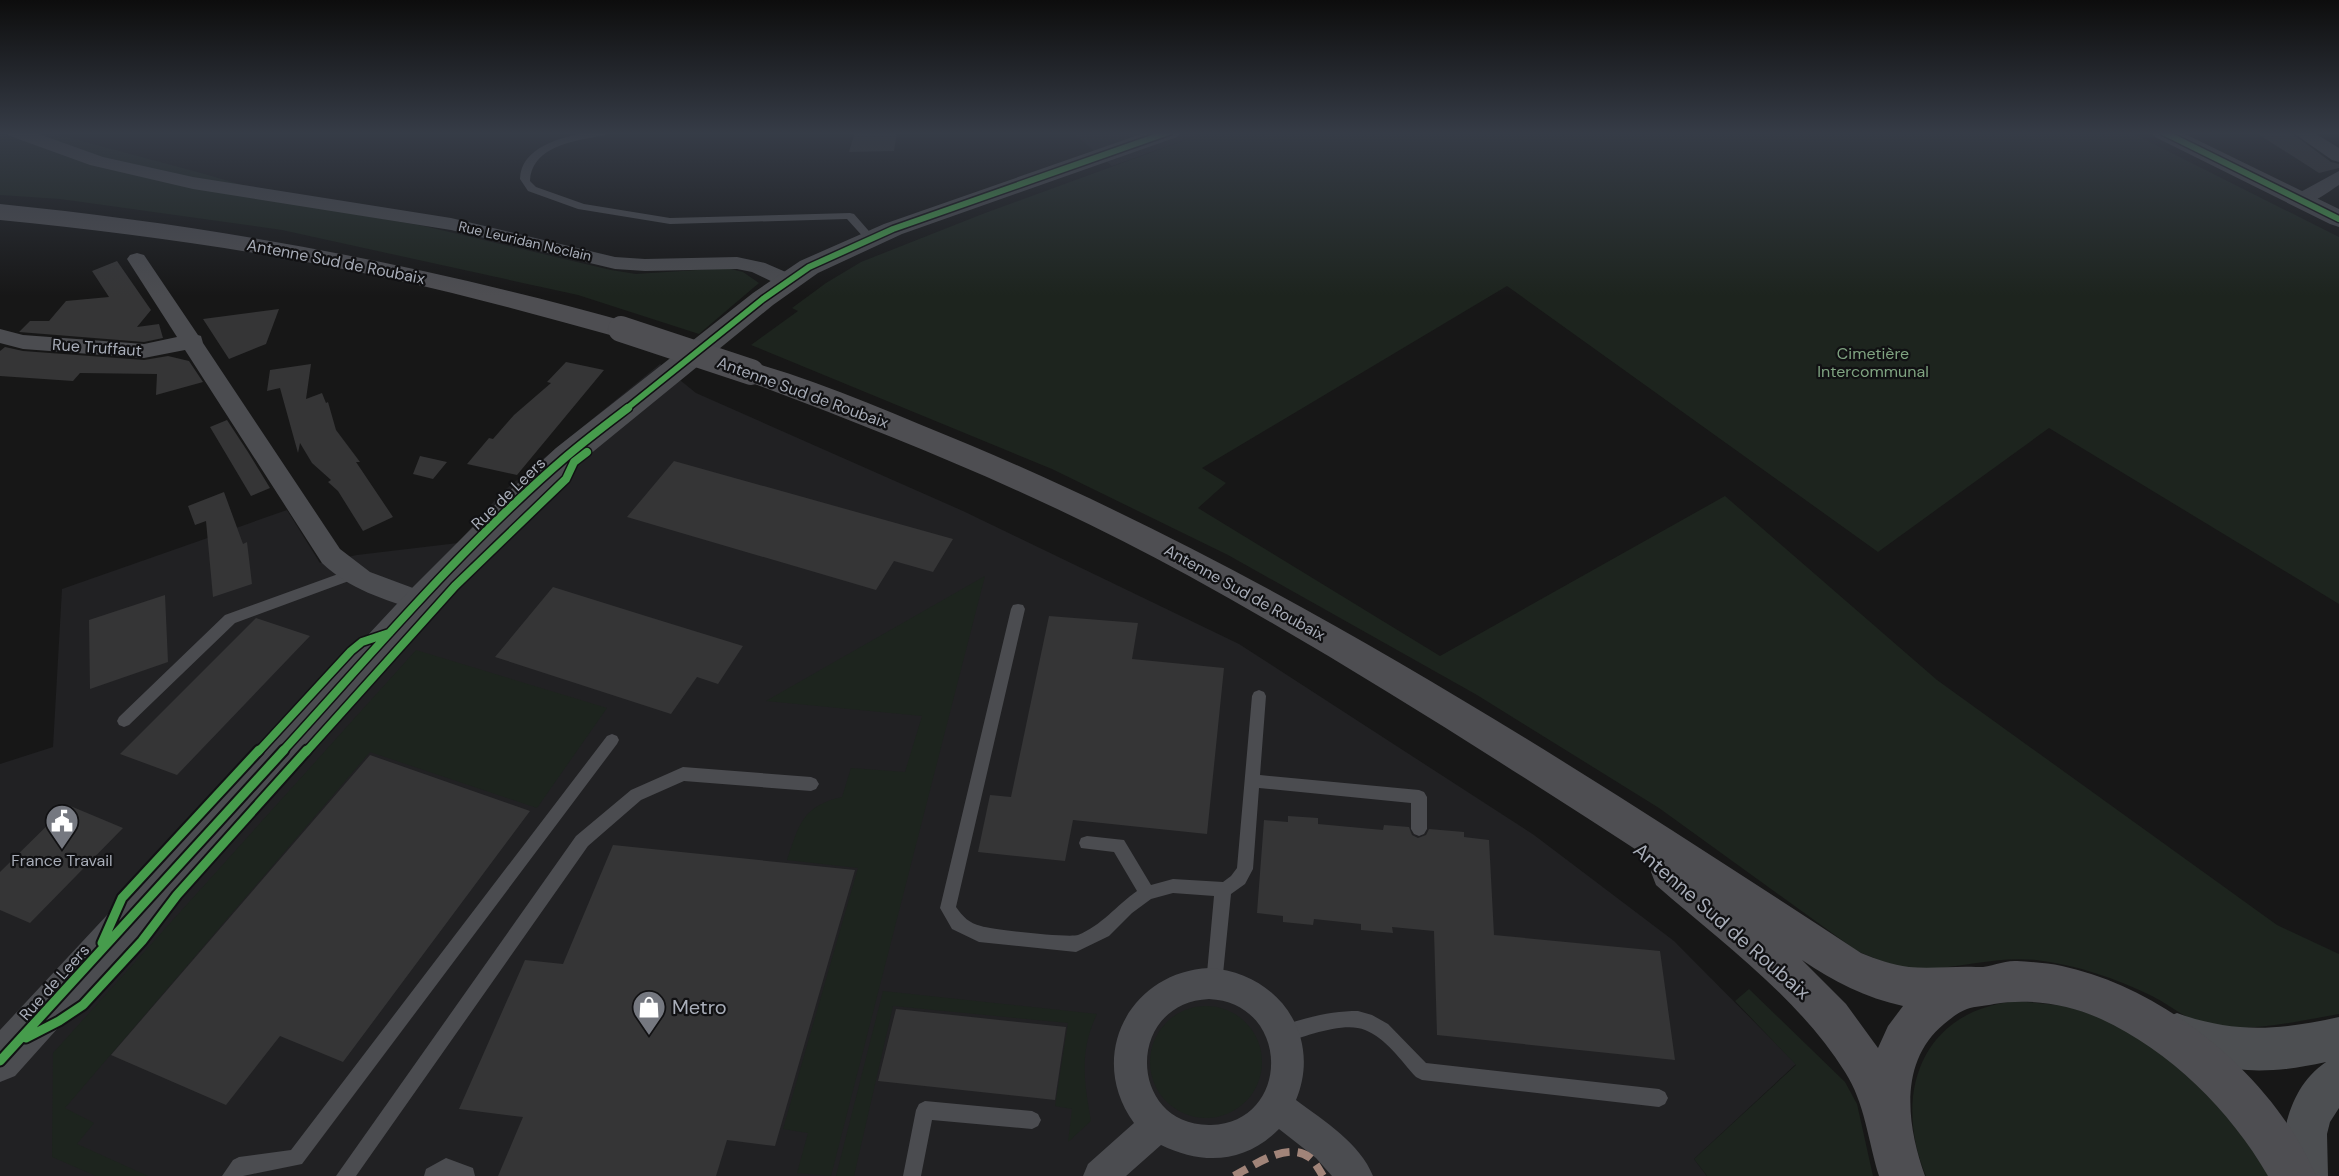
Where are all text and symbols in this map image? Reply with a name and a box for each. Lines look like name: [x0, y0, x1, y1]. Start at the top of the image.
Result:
street label: Rue Leuridan Noclain: [457, 217, 593, 265]
street label: Antenne Sud de Roubaix: [245, 234, 427, 289]
street label: Rue Truffaut: [51, 334, 143, 361]
park label: Cimetière Intercommunal: [1817, 343, 1929, 382]
street label: Antenne Sud de Roubaix: [714, 352, 891, 433]
street label: Rue de Leers: [467, 453, 550, 534]
street label: Antenne Sud de Roubaix: [1161, 539, 1329, 646]
public building icon: France Travail: [44, 803, 80, 850]
street label: Antenne Sud de Roubaix: [1628, 837, 1816, 1005]
place label: France Travail: [11, 850, 113, 871]
street label: Rue de Leers: [15, 940, 94, 1025]
shop icon: Metro: [631, 989, 667, 1036]
place label: Metro: [672, 994, 727, 1020]

